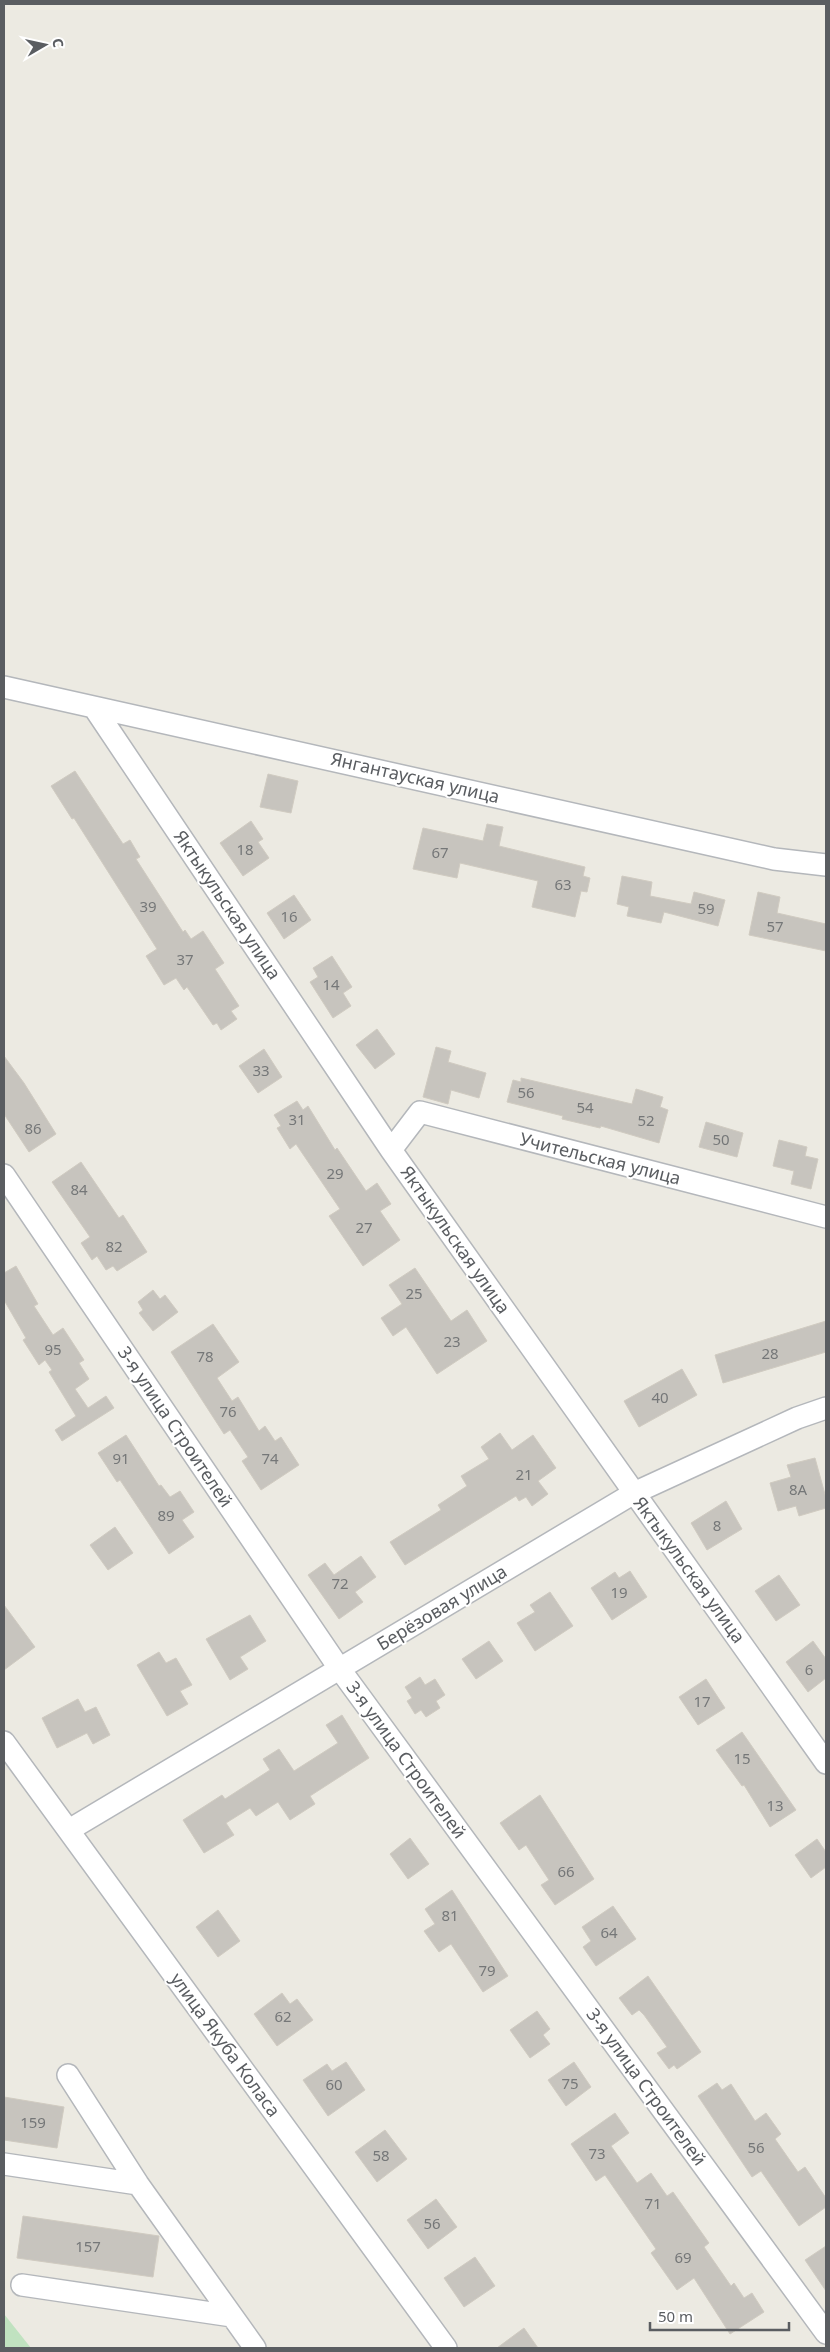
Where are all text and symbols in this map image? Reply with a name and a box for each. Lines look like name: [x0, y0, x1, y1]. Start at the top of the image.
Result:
north arrow: [20, 20, 70, 70]
text: С: [48, 37, 68, 49]
street label: Янгантауская улица: [328, 746, 502, 808]
street label: Яктыкульская улица: [169, 825, 287, 984]
house number: 18: [236, 839, 254, 859]
house number: 67: [431, 842, 449, 862]
house number: 63: [554, 874, 572, 894]
house number: 39: [139, 896, 157, 916]
house number: 59: [697, 898, 715, 918]
house number: 16: [280, 906, 298, 926]
house number: 57: [766, 916, 784, 936]
house number: 37: [176, 949, 194, 969]
house number: 14: [322, 974, 340, 994]
house number: 33: [252, 1060, 270, 1080]
house number: 56: [517, 1082, 535, 1102]
house number: 54: [576, 1097, 594, 1117]
house number: 31: [288, 1109, 306, 1129]
house number: 52: [637, 1110, 655, 1130]
house number: 86: [24, 1118, 42, 1138]
street label: Учительская улица: [517, 1126, 683, 1190]
house number: 50: [712, 1129, 730, 1149]
street label: Яктыкульская улица: [396, 1161, 516, 1318]
house number: 29: [326, 1163, 344, 1183]
house number: 84: [70, 1179, 88, 1199]
house number: 27: [355, 1217, 373, 1237]
house number: 82: [105, 1236, 123, 1256]
house number: 25: [405, 1283, 423, 1303]
house number: 23: [443, 1331, 461, 1351]
house number: 95: [44, 1339, 62, 1359]
street label: 3-я улица Строителей: [113, 1341, 239, 1512]
house number: 28: [761, 1343, 779, 1363]
house number: 78: [196, 1346, 214, 1366]
house number: 40: [651, 1387, 669, 1407]
house number: 76: [219, 1401, 237, 1421]
house number: 91: [112, 1448, 130, 1468]
house number: 74: [261, 1448, 279, 1468]
house number: 21: [515, 1464, 533, 1484]
house number: 8А: [789, 1479, 808, 1499]
street label: Яктыкульская улица: [629, 1491, 751, 1647]
house number: 89: [157, 1505, 175, 1525]
house number: 8: [713, 1515, 721, 1535]
street label: Берёзовая улица: [372, 1559, 511, 1655]
house number: 72: [331, 1573, 349, 1593]
house number: 19: [610, 1582, 628, 1602]
house number: 6: [805, 1659, 813, 1679]
street label: 3-я улица Строителей: [341, 1676, 472, 1843]
house number: 17: [693, 1691, 711, 1711]
house number: 15: [733, 1748, 751, 1768]
house number: 13: [766, 1795, 784, 1815]
house number: 66: [557, 1861, 575, 1881]
house number: 81: [441, 1905, 459, 1925]
house number: 64: [600, 1922, 618, 1942]
house number: 79: [478, 1960, 496, 1980]
street label: улица Якуба Коласа: [165, 1968, 286, 2121]
street label: 3-я улица Строителей: [581, 2003, 712, 2170]
house number: 62: [274, 2006, 292, 2026]
house number: 75: [561, 2073, 579, 2093]
house number: 60: [325, 2074, 343, 2094]
house number: 159: [20, 2112, 46, 2132]
house number: 56: [747, 2137, 765, 2157]
house number: 73: [588, 2143, 606, 2163]
house number: 58: [372, 2145, 390, 2165]
house number: 71: [644, 2193, 662, 2213]
house number: 56: [423, 2213, 441, 2233]
house number: 157: [75, 2236, 101, 2256]
house number: 69: [674, 2247, 692, 2267]
scale bar: [650, 2300, 789, 2332]
text: 50 m: [658, 2306, 693, 2326]

